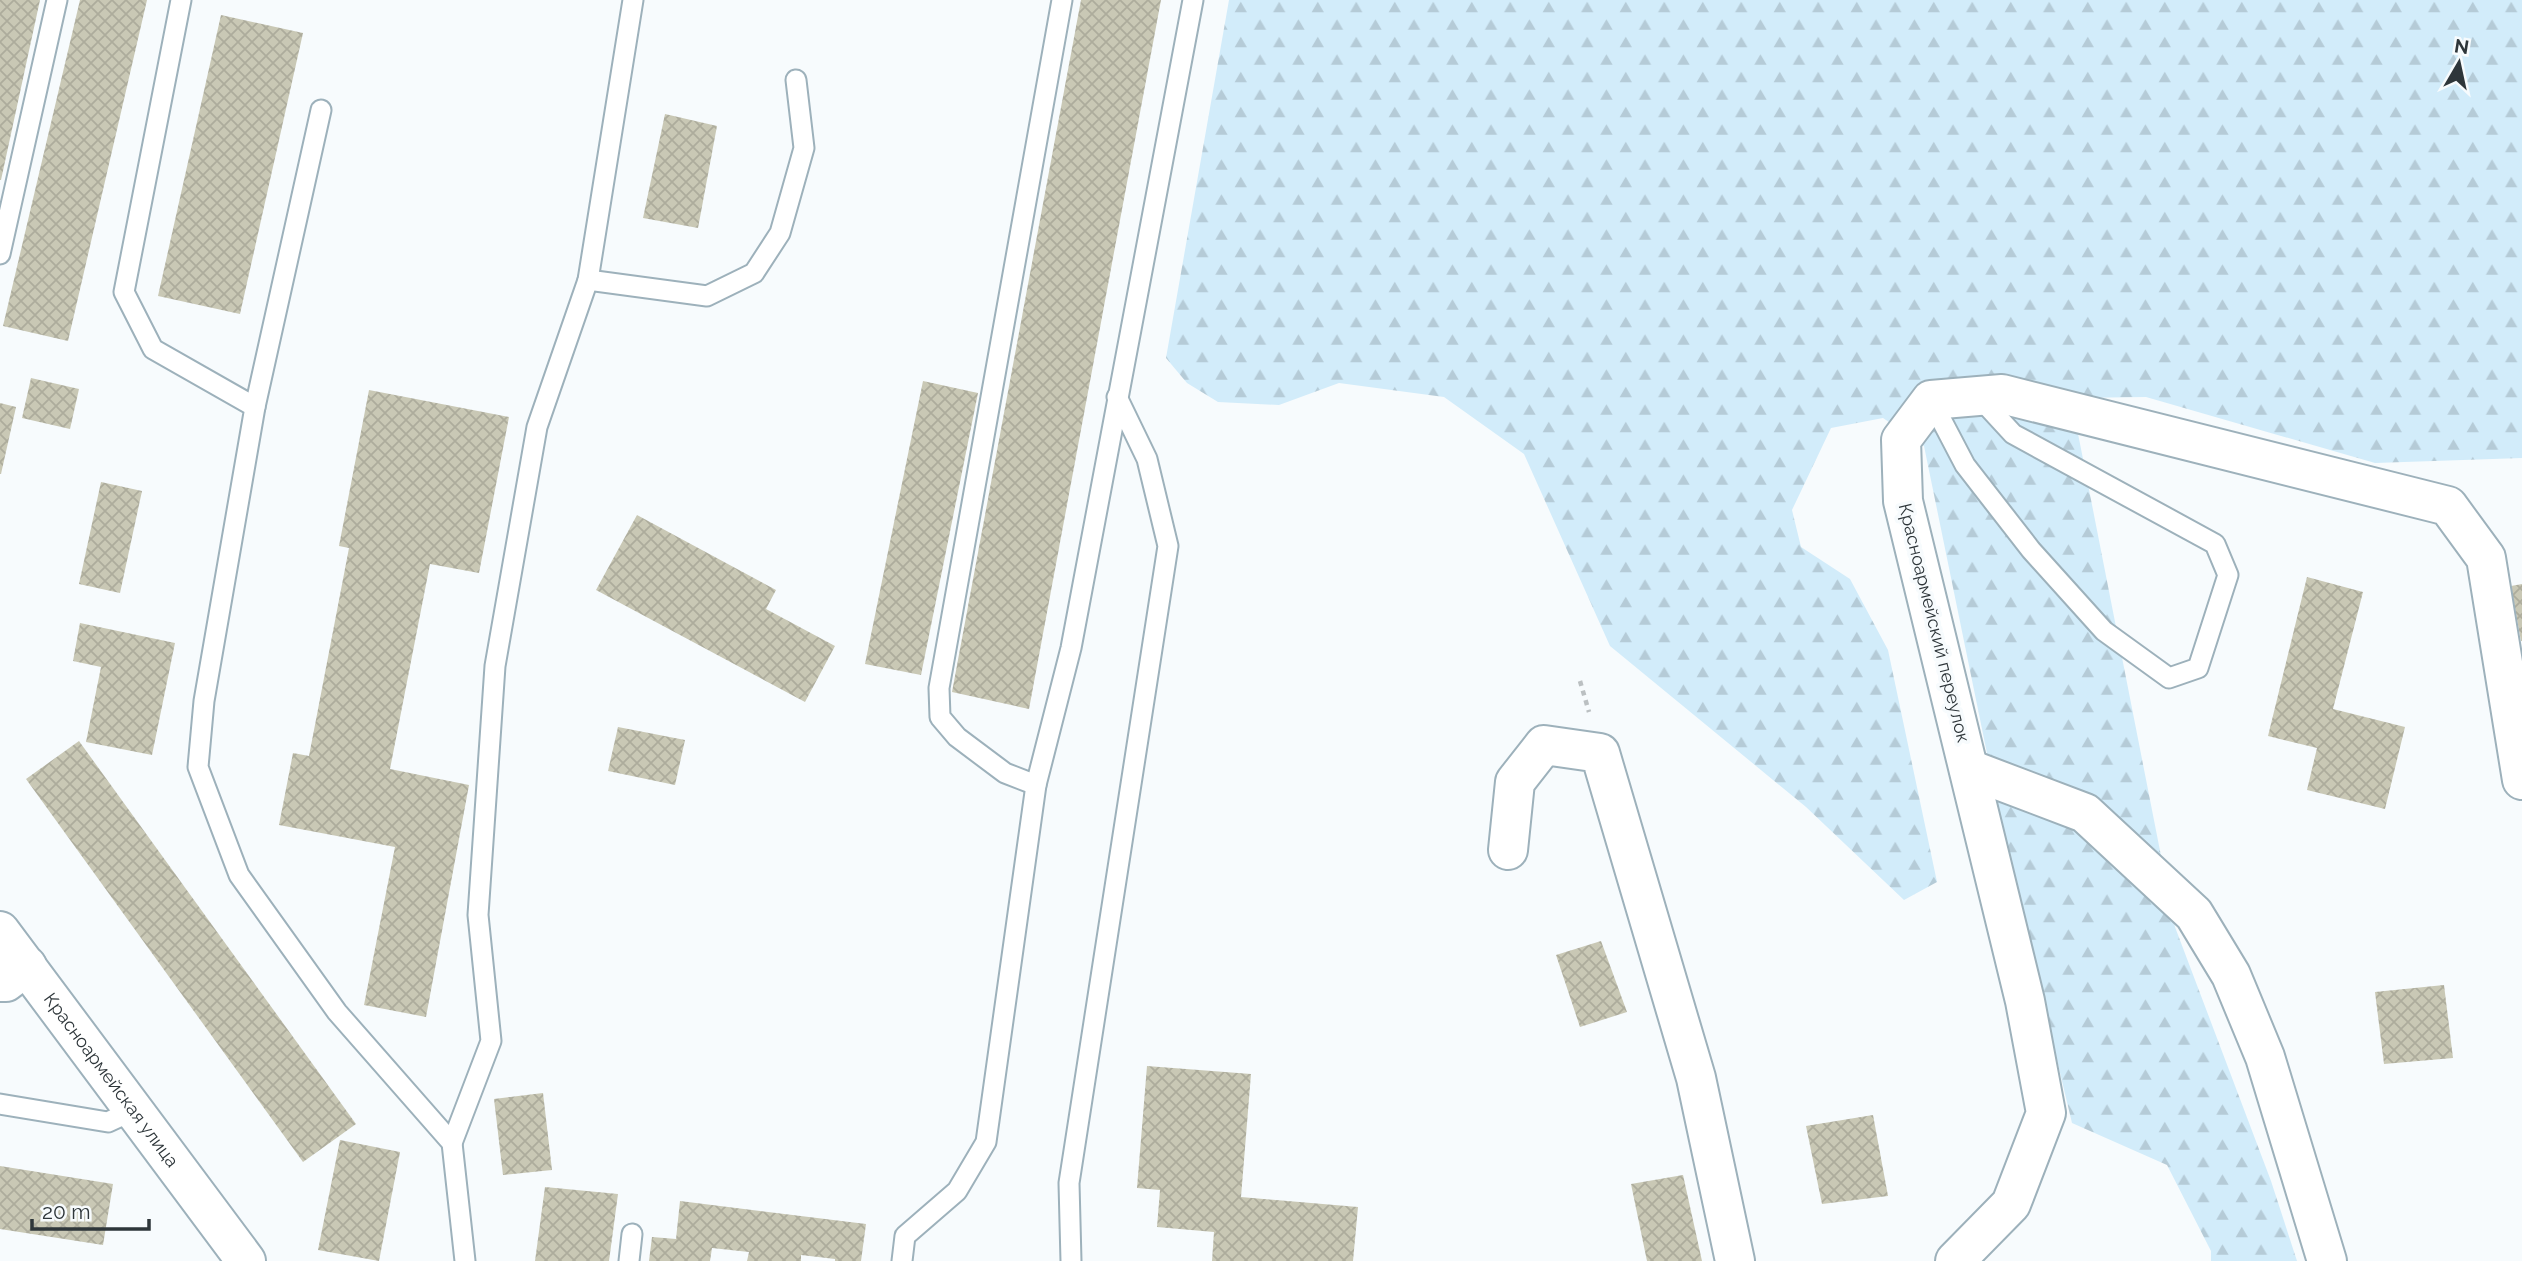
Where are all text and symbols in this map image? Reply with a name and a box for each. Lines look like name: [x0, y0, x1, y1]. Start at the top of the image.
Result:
north arrow: [2424, 28, 2494, 98]
text: N: [2453, 34, 2471, 58]
street label: Красноармейский переулок: [1895, 501, 1974, 745]
street label: Красноармейская улица: [40, 989, 183, 1171]
scale bar: [32, 1188, 149, 1232]
text: 20 m: [42, 1199, 90, 1224]

